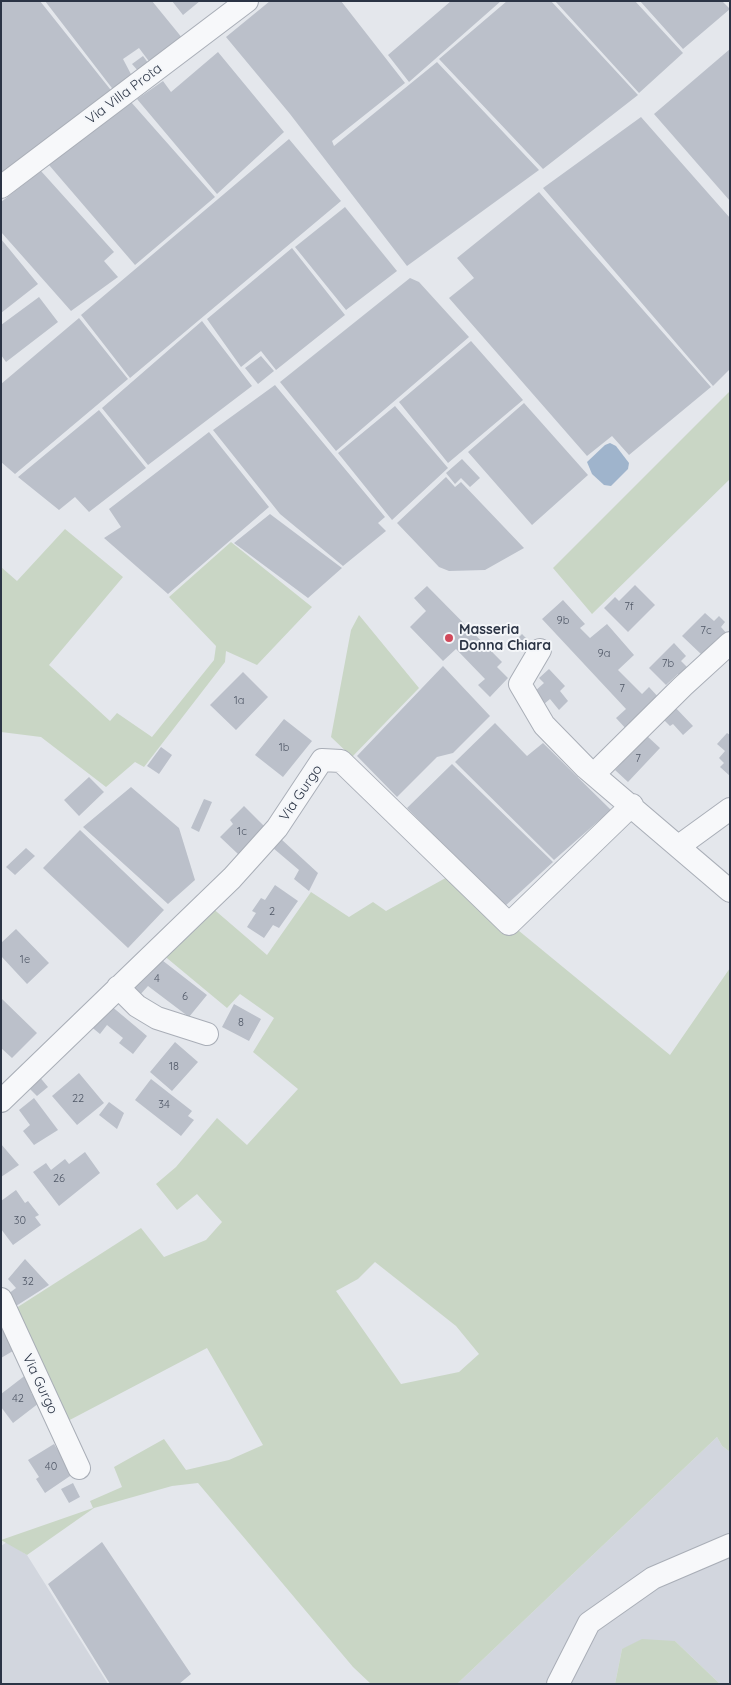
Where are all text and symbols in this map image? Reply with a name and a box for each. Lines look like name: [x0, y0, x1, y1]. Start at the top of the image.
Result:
street label: Via Villa Prota: [83, 60, 165, 128]
house number: 7f: [624, 600, 634, 614]
house number: 9b: [557, 614, 569, 628]
place label: Masseria Donna Chiara: [459, 622, 551, 654]
house number: 7c: [700, 624, 712, 638]
marker: Masseria Donna Chiara: [443, 632, 455, 644]
house number: 9a: [598, 647, 610, 661]
house number: 7b: [662, 657, 674, 671]
house number: 7: [619, 682, 625, 696]
house number: 1a: [234, 694, 244, 708]
house number: 1b: [279, 741, 289, 755]
house number: 7: [635, 752, 641, 766]
street label: Via Gurgo: [276, 762, 326, 824]
house number: 1c: [237, 825, 247, 839]
house number: 2: [269, 905, 275, 919]
house number: 1e: [20, 953, 30, 967]
house number: 4: [154, 972, 160, 986]
house number: 6: [182, 990, 188, 1004]
house number: 8: [238, 1016, 244, 1030]
house number: 18: [169, 1060, 179, 1074]
house number: 22: [72, 1092, 84, 1106]
house number: 34: [158, 1098, 170, 1112]
house number: 26: [53, 1172, 65, 1186]
house number: 30: [14, 1214, 26, 1228]
house number: 32: [22, 1275, 34, 1289]
street label: Via Gurgo: [19, 1351, 61, 1417]
house number: 42: [12, 1392, 24, 1406]
house number: 40: [45, 1460, 57, 1474]

